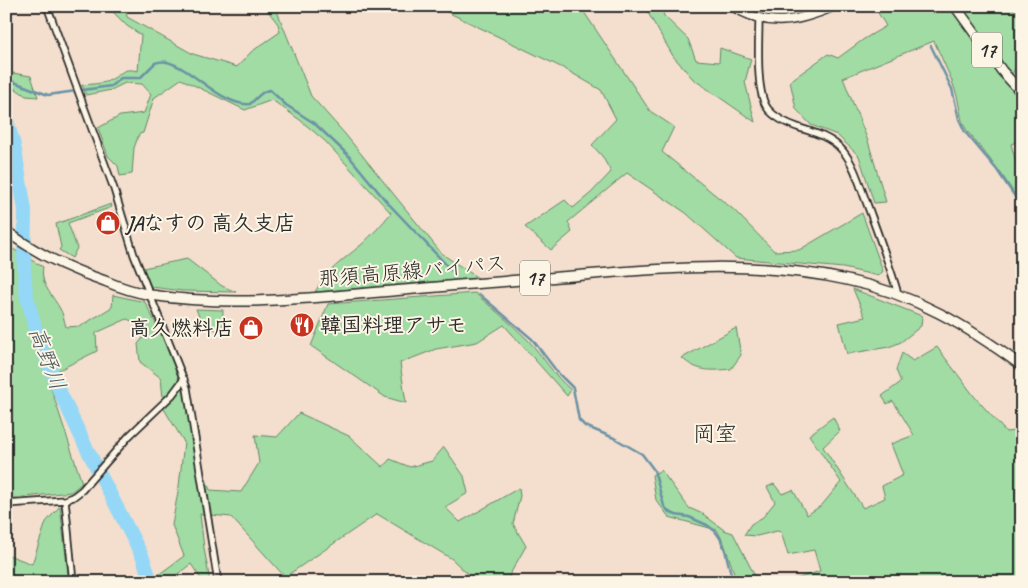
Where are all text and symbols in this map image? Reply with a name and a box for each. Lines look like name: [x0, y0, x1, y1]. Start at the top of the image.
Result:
road number: 17: [972, 32, 1002, 68]
shop icon: JAなすの 高久支店: [95, 210, 121, 236]
place label: JAなすの 高久支店: [124, 210, 295, 236]
street label: 那須高原線バイパス: [317, 250, 507, 292]
road number: 17: [520, 260, 550, 296]
restaurant icon: 韓国料理アサモ: [289, 312, 315, 338]
place label: 韓国料理アサモ: [320, 312, 467, 338]
place label: 高久燃料店: [129, 315, 234, 341]
shop icon: 高久燃料店: [238, 315, 264, 341]
water label: 高野川: [22, 323, 72, 394]
district label: 岡室: [693, 420, 737, 448]

